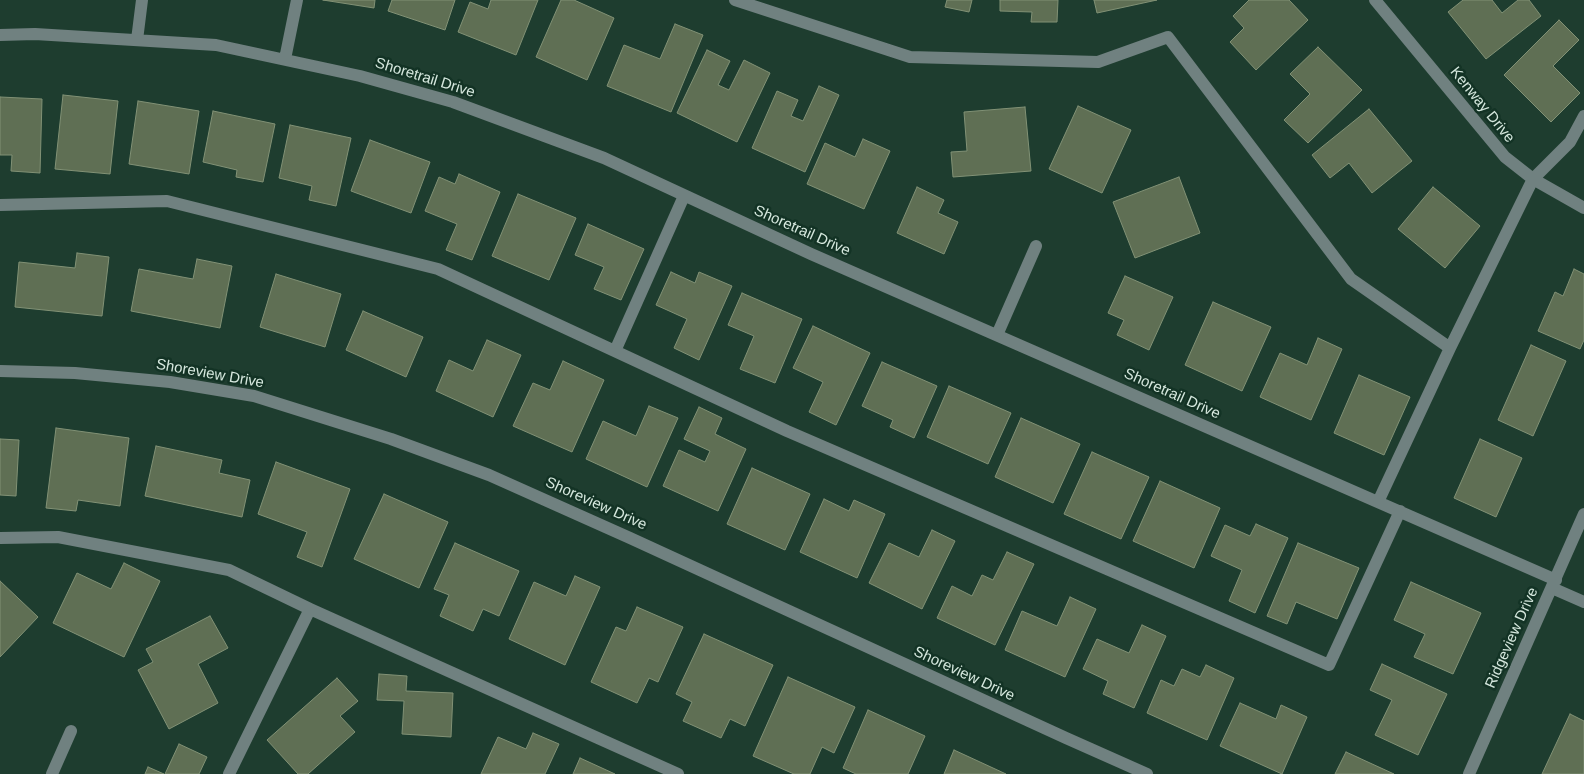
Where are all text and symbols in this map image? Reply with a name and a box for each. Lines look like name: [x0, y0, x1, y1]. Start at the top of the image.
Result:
street label: Shoretrail Drive: [373, 54, 477, 102]
street label: Kenway Drive: [1446, 63, 1518, 147]
street label: Shoretrail Drive: [751, 202, 853, 260]
street label: Shoreview Drive: [155, 356, 265, 392]
street label: Shoretrail Drive: [1121, 365, 1223, 423]
street label: Shoreview Drive: [542, 474, 650, 534]
street label: Ridgeview Drive: [1482, 585, 1542, 691]
street label: Shoreview Drive: [911, 643, 1017, 705]

